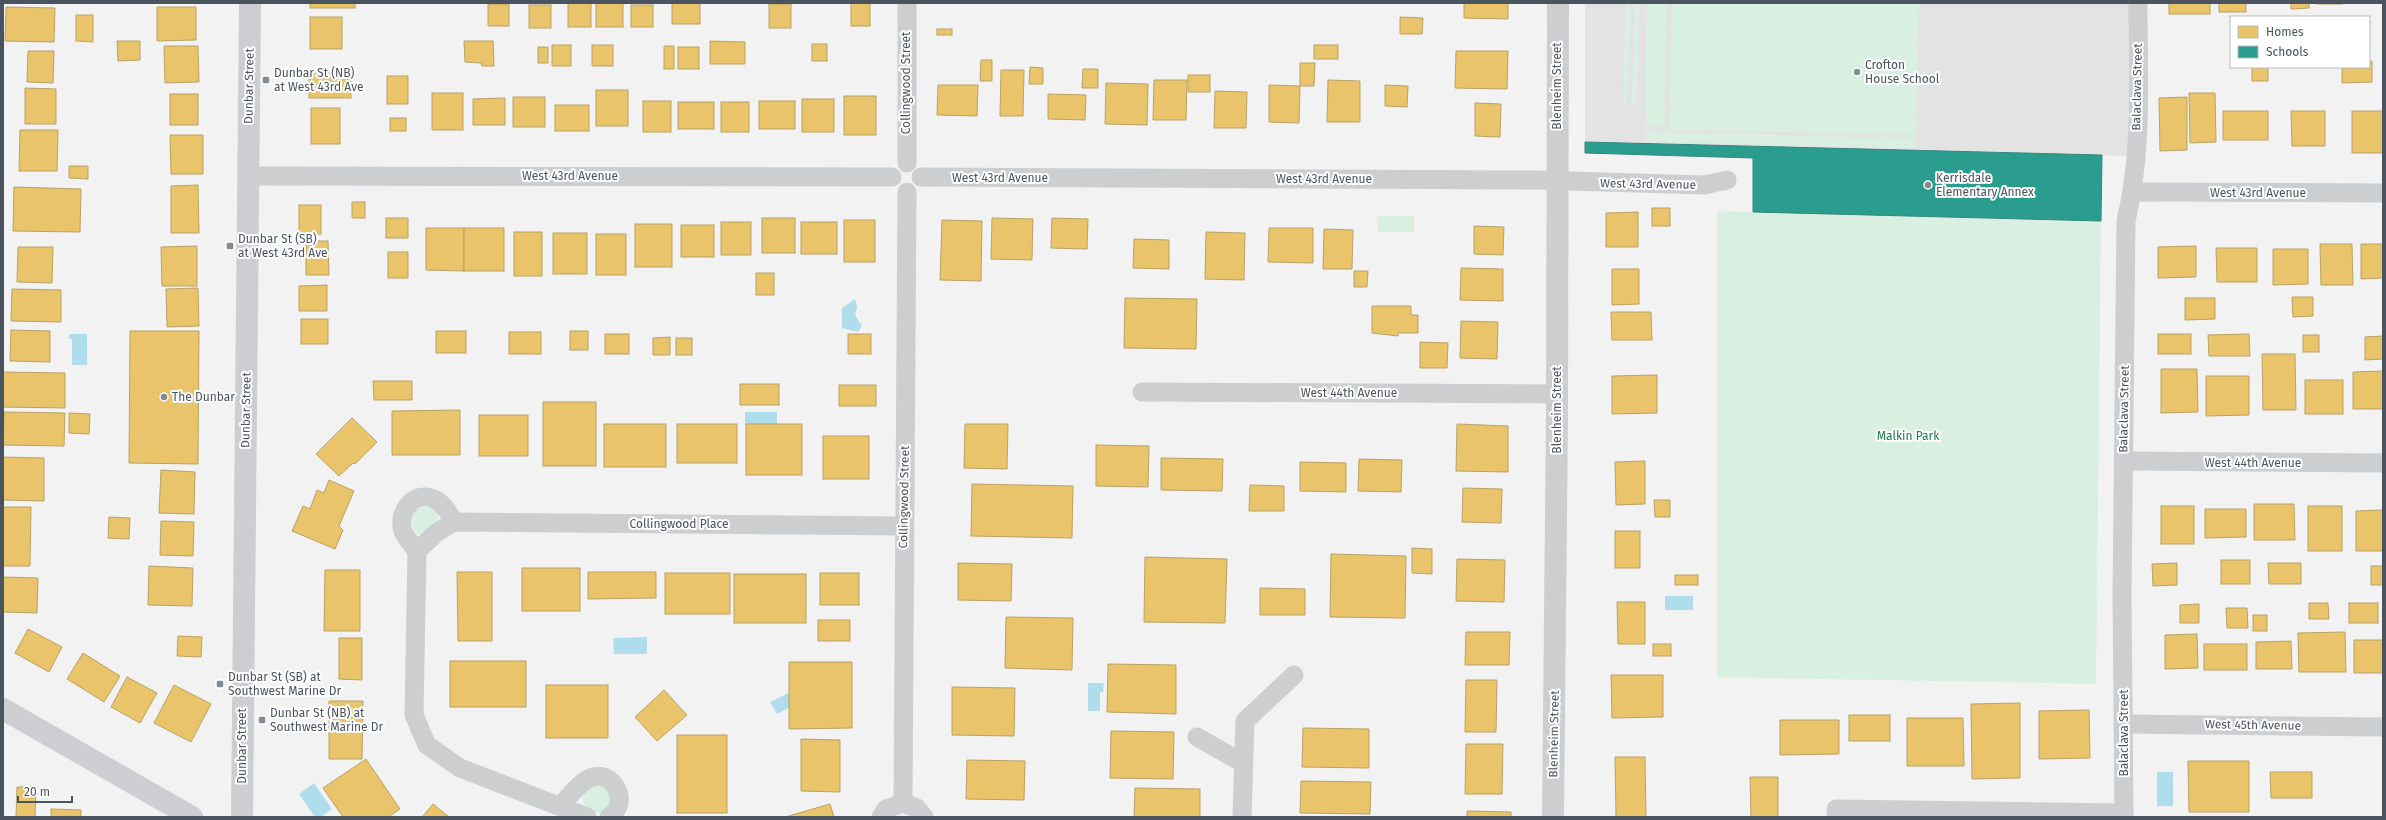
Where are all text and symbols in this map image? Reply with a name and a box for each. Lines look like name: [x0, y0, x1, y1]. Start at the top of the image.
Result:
legend: [2230, 16, 2370, 68]
text: Homes: [2266, 25, 2304, 39]
street label: Collingwood Street: [899, 31, 913, 134]
street label: Blenheim Street: [1550, 42, 1564, 130]
street label: Balaclava Street: [2129, 43, 2145, 131]
text: Schools: [2266, 45, 2309, 59]
street label: Dunbar Street: [241, 47, 257, 124]
place label: Crofton House School: [1865, 58, 1940, 86]
place label: Dunbar St (NB) at West 43rd Ave: [274, 66, 364, 94]
marker: Crofton House School: [1852, 67, 1862, 77]
marker: Dunbar St (NB) at West 43rd Ave: [261, 75, 271, 85]
street label: West 43rd Avenue: [522, 169, 618, 183]
street label: West 43rd Avenue: [952, 171, 1048, 185]
place label: Kerrisdale Elementary Annex: [1936, 171, 2034, 199]
street label: West 43rd Avenue: [1276, 172, 1372, 186]
street label: West 43rd Avenue: [1600, 176, 1696, 192]
marker: Kerrisdale Elementary Annex: [1923, 180, 1933, 190]
street label: West 43rd Avenue: [2210, 186, 2306, 200]
place label: Dunbar St (SB) at West 43rd Ave: [238, 232, 328, 260]
marker: Dunbar St (SB) at West 43rd Ave: [225, 241, 235, 251]
street label: Balaclava Street: [2116, 365, 2132, 453]
street label: Blenheim Street: [1550, 366, 1564, 454]
street label: Dunbar Street: [238, 371, 254, 448]
street label: West 44th Avenue: [1301, 386, 1397, 400]
place label: The Dunbar: [172, 390, 235, 404]
marker: The Dunbar: [159, 392, 169, 402]
park label: Malkin Park: [1877, 429, 1940, 443]
street label: Collingwood Street: [896, 445, 912, 548]
street label: West 44th Avenue: [2205, 456, 2301, 470]
street label: Collingwood Place: [629, 517, 729, 531]
place label: Dunbar St (SB) at Southwest Marine Dr: [228, 670, 342, 698]
marker: Dunbar St (SB) at Southwest Marine Dr: [215, 679, 225, 689]
street label: Balaclava Street: [2117, 689, 2131, 777]
street label: Blenheim Street: [1546, 690, 1562, 778]
place label: Dunbar St (NB) at Southwest Marine Dr: [270, 706, 384, 734]
street label: Dunbar Street: [235, 708, 249, 784]
marker: Dunbar St (NB) at Southwest Marine Dr: [257, 715, 267, 725]
street label: West 45th Avenue: [2205, 717, 2301, 733]
scale bar: [18, 778, 72, 804]
text: 20 m: [24, 785, 50, 799]

